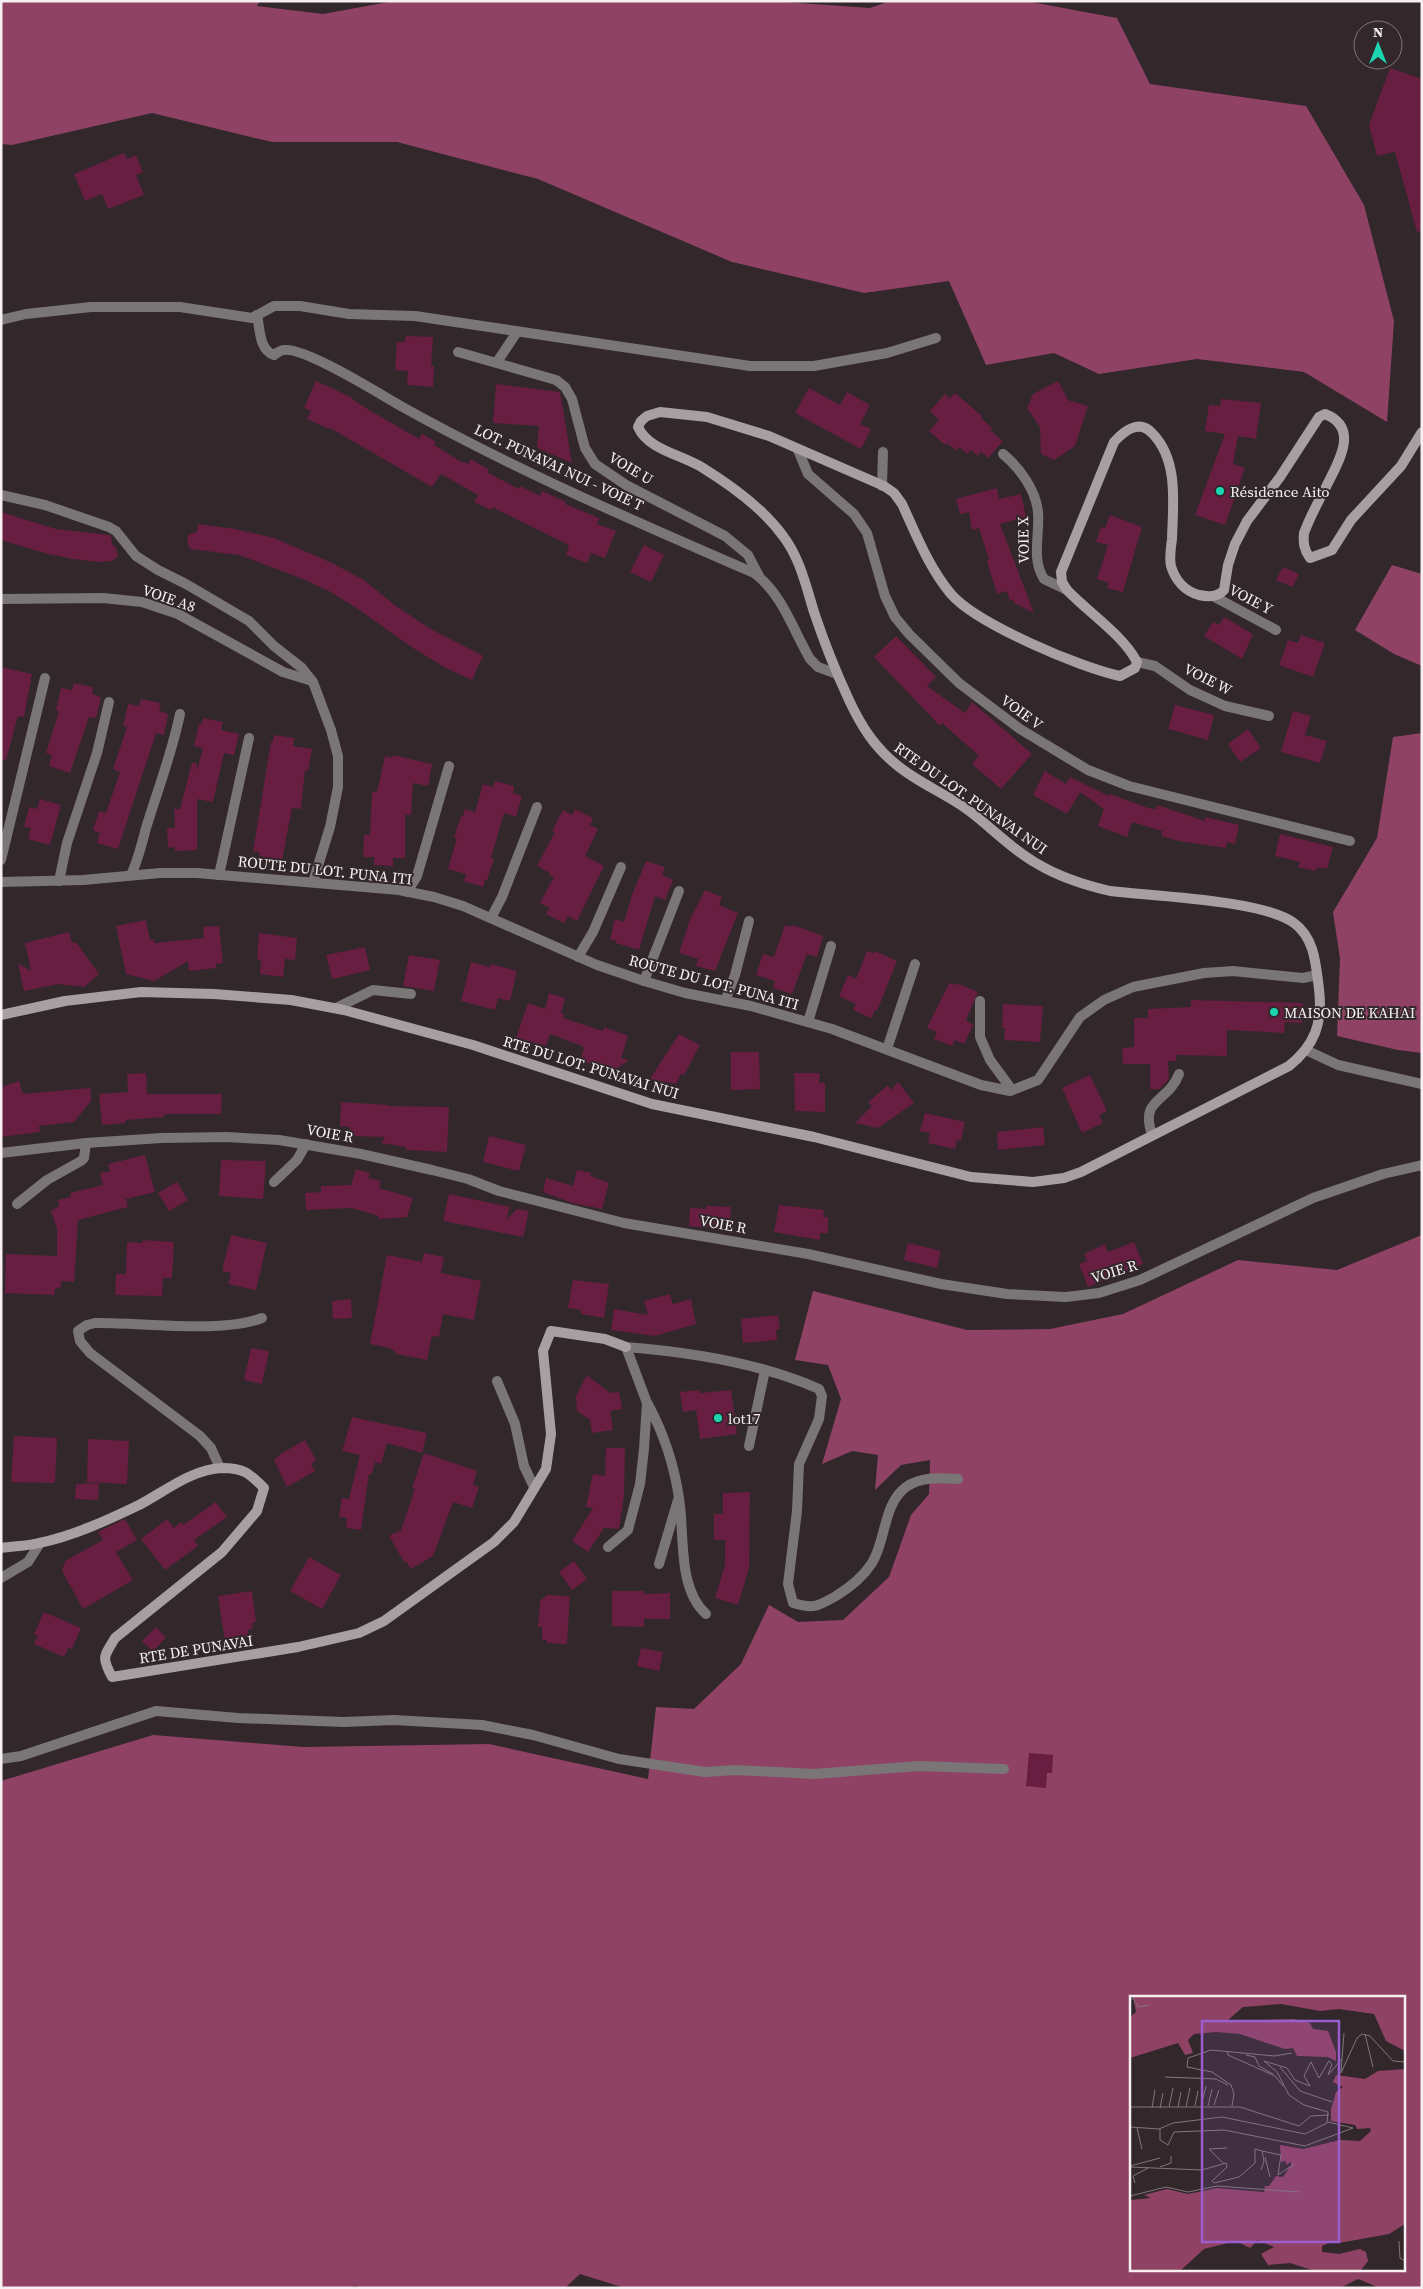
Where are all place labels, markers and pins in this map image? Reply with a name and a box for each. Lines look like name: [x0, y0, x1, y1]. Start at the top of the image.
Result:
place label: Résidence Aito: [1230, 481, 1330, 502]
marker: Résidence Aito: [1214, 485, 1226, 497]
place label: MAISON DE KAHAI: [1284, 1002, 1415, 1023]
marker: MAISON DE KAHAI: [1268, 1006, 1280, 1018]
place label: lot17: [728, 1408, 760, 1429]
marker: lot17: [712, 1412, 724, 1424]

